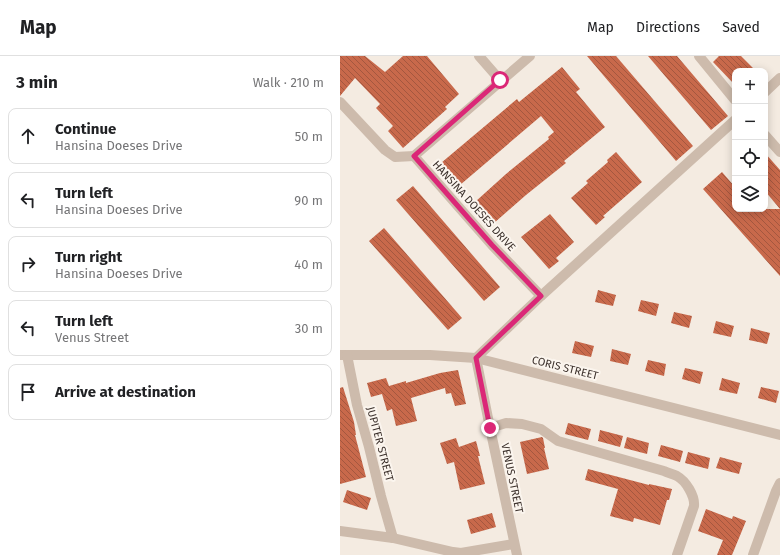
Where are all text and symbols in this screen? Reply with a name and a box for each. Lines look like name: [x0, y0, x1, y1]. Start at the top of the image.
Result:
text: Map: [20, 16, 57, 39]
text: Map: [587, 19, 614, 36]
text: Directions: [636, 19, 700, 36]
text: Saved: [722, 19, 760, 36]
map controls: [732, 68, 768, 212]
button: +: [732, 68, 768, 104]
route start: [491, 71, 509, 89]
text: 3 min: [16, 72, 58, 93]
text: Walk · 210 m: [253, 75, 324, 90]
button: −: [732, 104, 768, 140]
text: Continue: [55, 120, 116, 138]
icon: ahead: [17, 125, 39, 147]
text: 50 m: [295, 129, 323, 144]
text: Hansina Doeses Drive: [55, 138, 183, 153]
button: locate: [732, 140, 768, 176]
street label: HANSINA DOESES DRIVE: [430, 158, 518, 254]
button: layers: [732, 176, 768, 212]
text: Turn left: [55, 184, 113, 202]
icon: left: [17, 189, 39, 211]
text: 90 m: [294, 193, 323, 208]
text: Hansina Doeses Drive: [55, 202, 183, 217]
text: Turn right: [55, 248, 122, 266]
icon: right: [17, 253, 39, 275]
text: 40 m: [294, 257, 323, 272]
text: Hansina Doeses Drive: [55, 266, 183, 281]
text: Turn left: [55, 312, 113, 330]
icon: left: [17, 317, 39, 339]
text: 30 m: [295, 321, 323, 336]
text: Venus Street: [55, 330, 129, 345]
street label: CORIS STREET: [530, 353, 600, 383]
icon: arrive: [17, 381, 39, 403]
text: Arrive at destination: [55, 383, 196, 401]
street label: JUPITER STREET: [364, 405, 396, 483]
route end: [481, 419, 499, 437]
street label: VENUS STREET: [498, 442, 526, 514]

